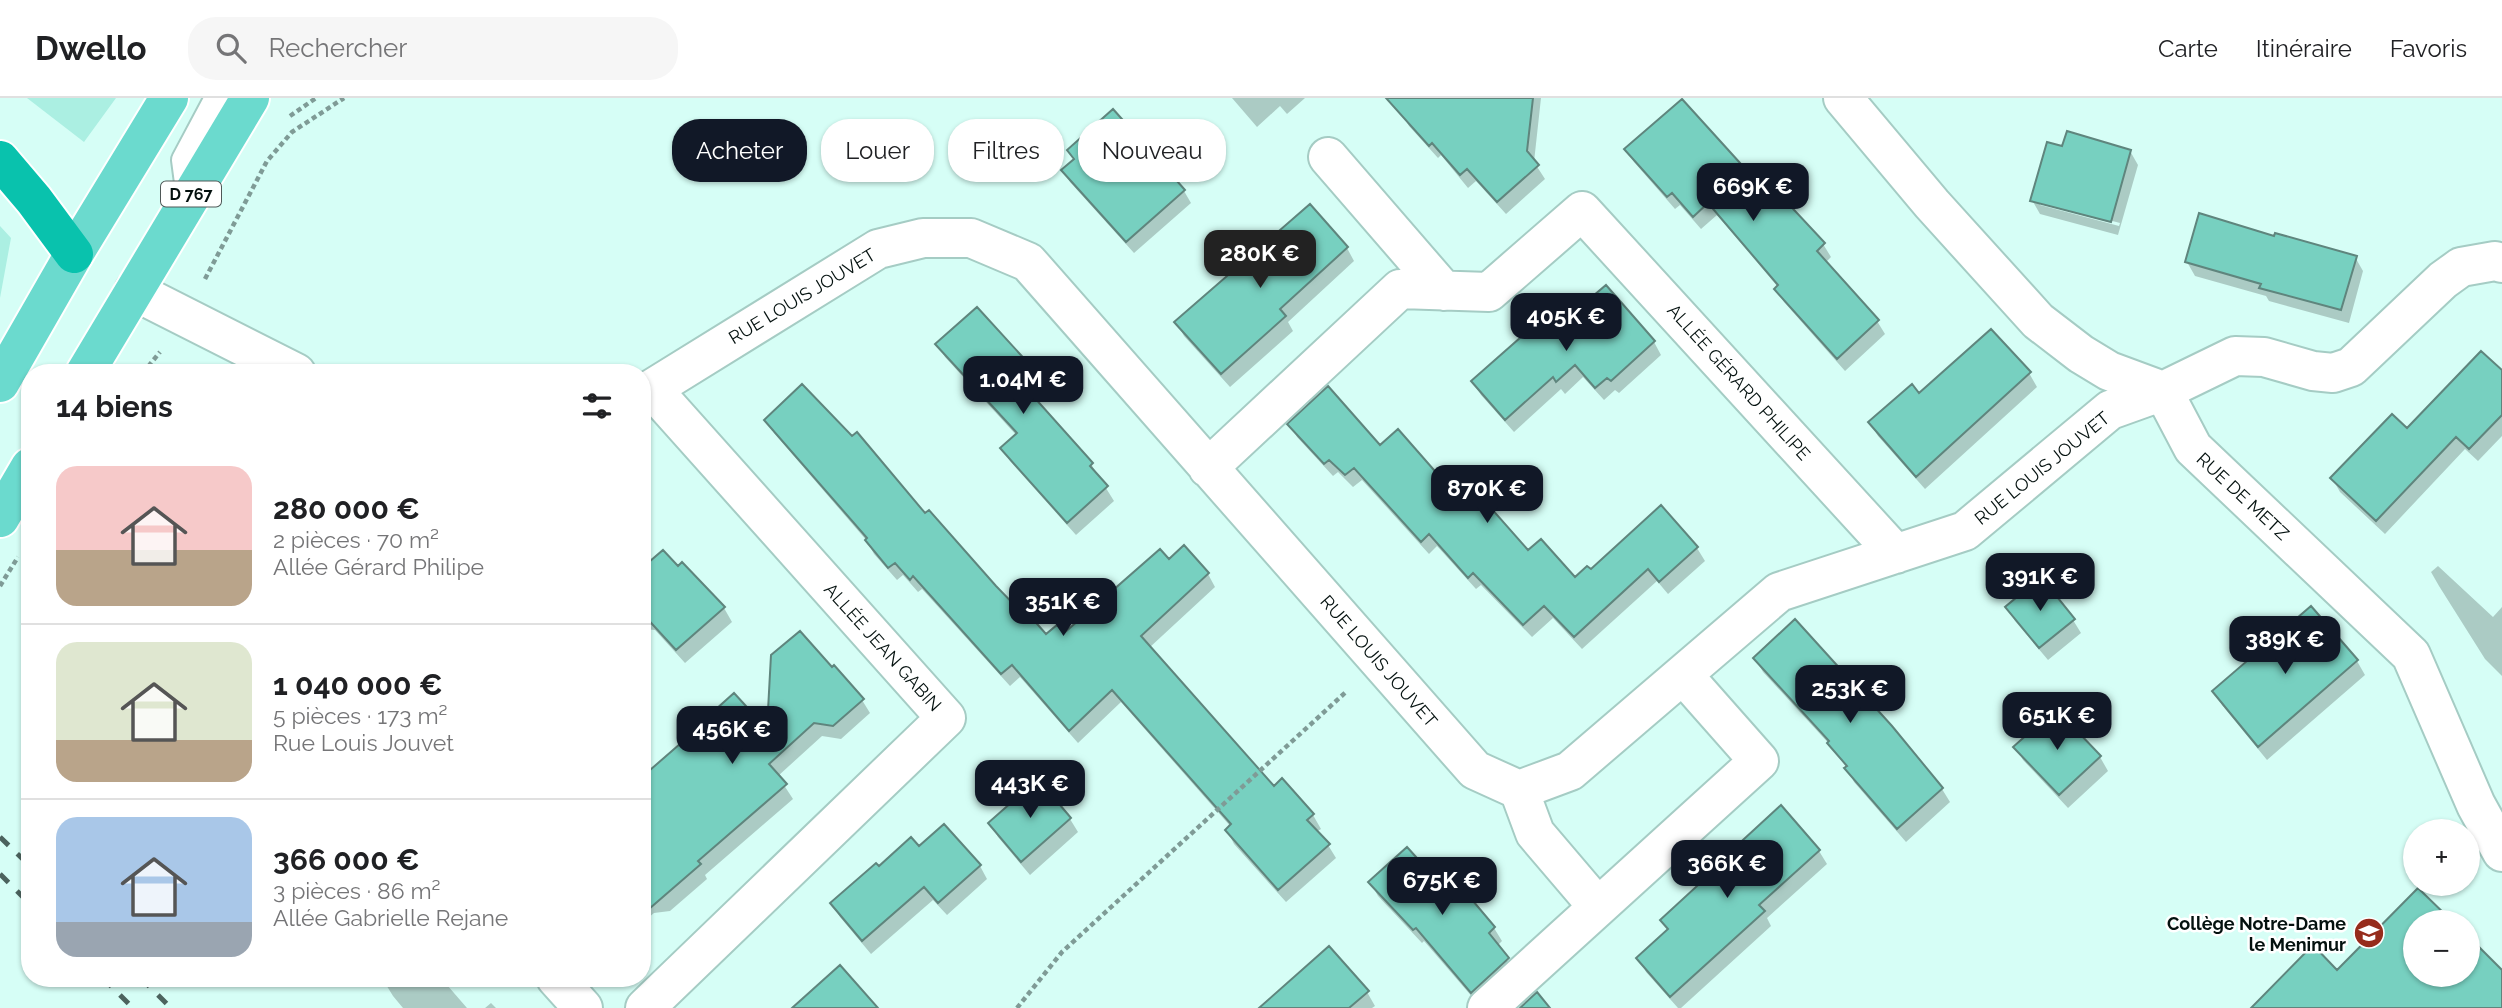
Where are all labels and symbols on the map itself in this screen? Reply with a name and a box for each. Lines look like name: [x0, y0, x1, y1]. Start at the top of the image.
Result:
pin: 669K €: [1696, 164, 1810, 223]
road number: D 767: [161, 181, 221, 206]
pin: 280K €: [1203, 230, 1317, 290]
street label: RUE LOUIS JOUVET: [725, 244, 879, 348]
pin: 405K €: [1509, 294, 1623, 353]
street label: ALLÉE GÉRARD PHILIPE: [1663, 299, 1815, 464]
pin: 1.04M €: [958, 356, 1088, 416]
street label: RUE LOUIS JOUVET: [1970, 407, 2114, 529]
street label: RUE DE METZ: [2193, 448, 2293, 544]
pin: 870K €: [1430, 466, 1544, 525]
pin: 391K €: [1983, 554, 2097, 613]
street label: ALLÉE JEAN GABIN: [820, 578, 947, 715]
pin: 351K €: [1006, 578, 1120, 638]
street label: RUE LOUIS JOUVET: [1316, 591, 1442, 731]
pin: 389K €: [2228, 616, 2342, 676]
pin: 253K €: [1793, 666, 1907, 725]
pin: 651K €: [2000, 692, 2114, 752]
pin: 456K €: [675, 706, 789, 766]
pin: 443K €: [973, 760, 1087, 820]
pin: 366K €: [1670, 840, 1784, 900]
pin: 675K €: [1385, 858, 1499, 917]
place label: Collège Notre-Dame le Menimur: [2167, 913, 2346, 955]
school or university icon: Collège Notre-Dame le Menimur: [2352, 916, 2386, 950]

